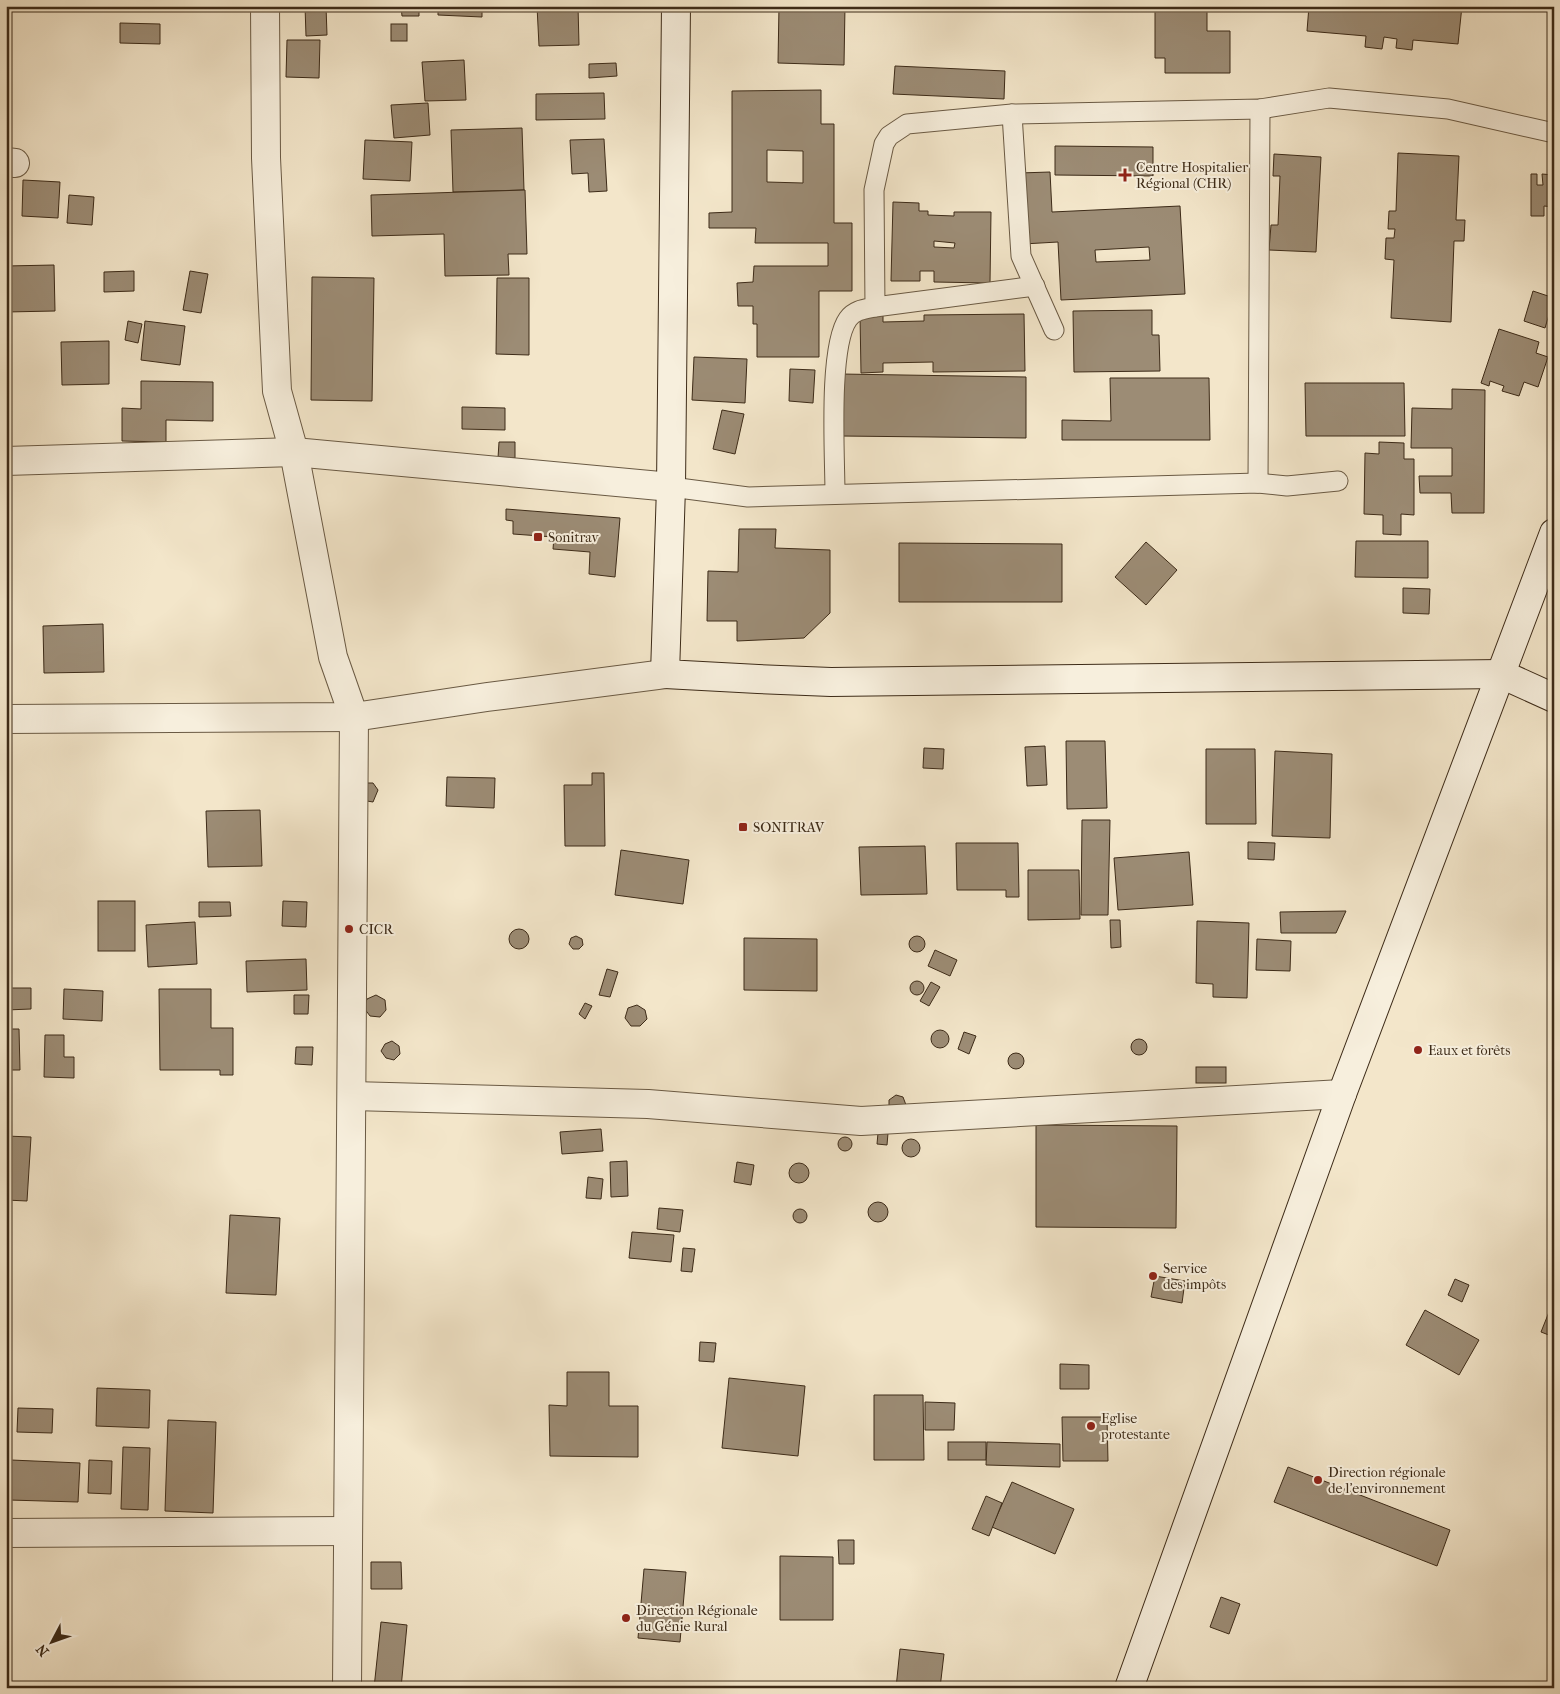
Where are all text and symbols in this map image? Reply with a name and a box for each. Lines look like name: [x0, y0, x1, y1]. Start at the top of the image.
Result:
place label: Centre Hospitalier Régional (CHR): [1136, 159, 1248, 192]
marker: Centre Hospitalier Régional (CHR): [1118, 168, 1132, 182]
place label: Sonitrav: [548, 529, 600, 546]
marker: Sonitrav: [532, 531, 544, 543]
place label: SONITRAV: [753, 819, 825, 836]
marker: SONITRAV: [737, 821, 749, 833]
place label: CICR: [359, 921, 394, 938]
marker: CICR: [343, 923, 355, 935]
place label: Eaux et forêts: [1428, 1042, 1510, 1059]
marker: Eaux et forêts: [1412, 1044, 1424, 1056]
place label: Service des impôts: [1163, 1260, 1226, 1293]
marker: Service des impôts: [1147, 1270, 1159, 1282]
place label: Eglise protestante: [1100, 1410, 1170, 1443]
marker: Eglise protestante: [1085, 1420, 1097, 1432]
place label: Direction régionale de l'environnement: [1328, 1464, 1446, 1497]
marker: Direction régionale de l'environnement: [1312, 1474, 1324, 1486]
place label: Direction Régionale du Génie Rural: [636, 1602, 758, 1635]
marker: Direction Régionale du Génie Rural: [620, 1612, 632, 1624]
north arrow: [28, 1616, 78, 1666]
text: N: [32, 1640, 52, 1660]

